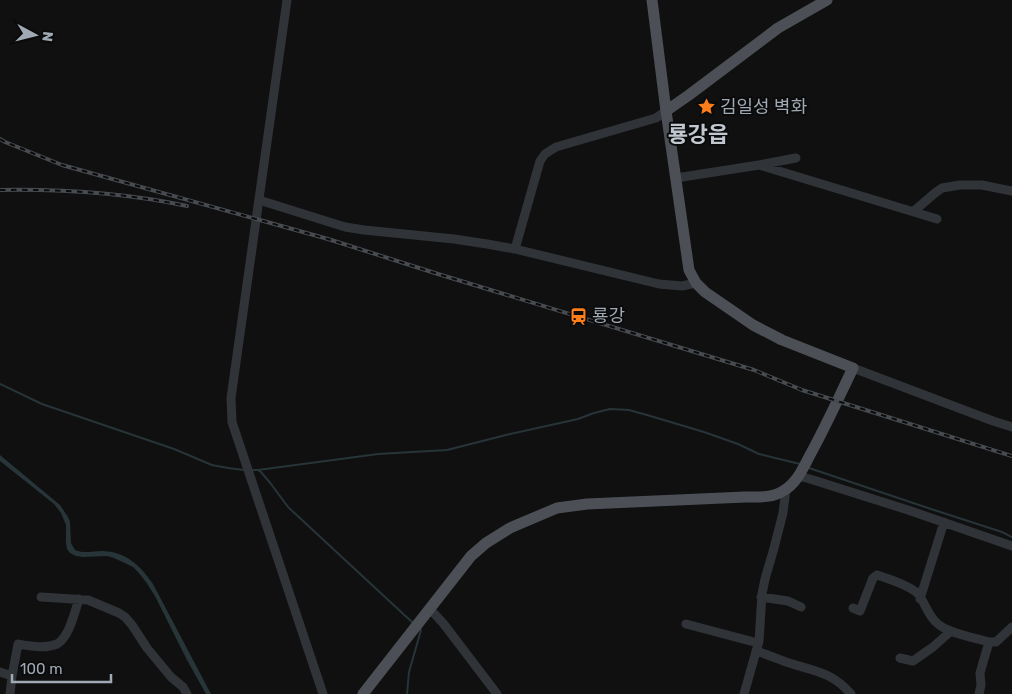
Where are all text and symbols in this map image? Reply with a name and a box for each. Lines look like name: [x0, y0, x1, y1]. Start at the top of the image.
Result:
north arrow: [10, 10, 60, 60]
text: N: [38, 30, 56, 43]
place label: 김일성 벽화: [720, 96, 807, 118]
place icon: 김일성 벽화: [696, 97, 716, 117]
district label: 룡강읍: [668, 121, 728, 148]
place label: 룡강: [592, 305, 625, 327]
station icon: 룡강: [568, 306, 588, 326]
scale bar: [12, 652, 111, 684]
text: 100 m: [20, 660, 62, 678]

